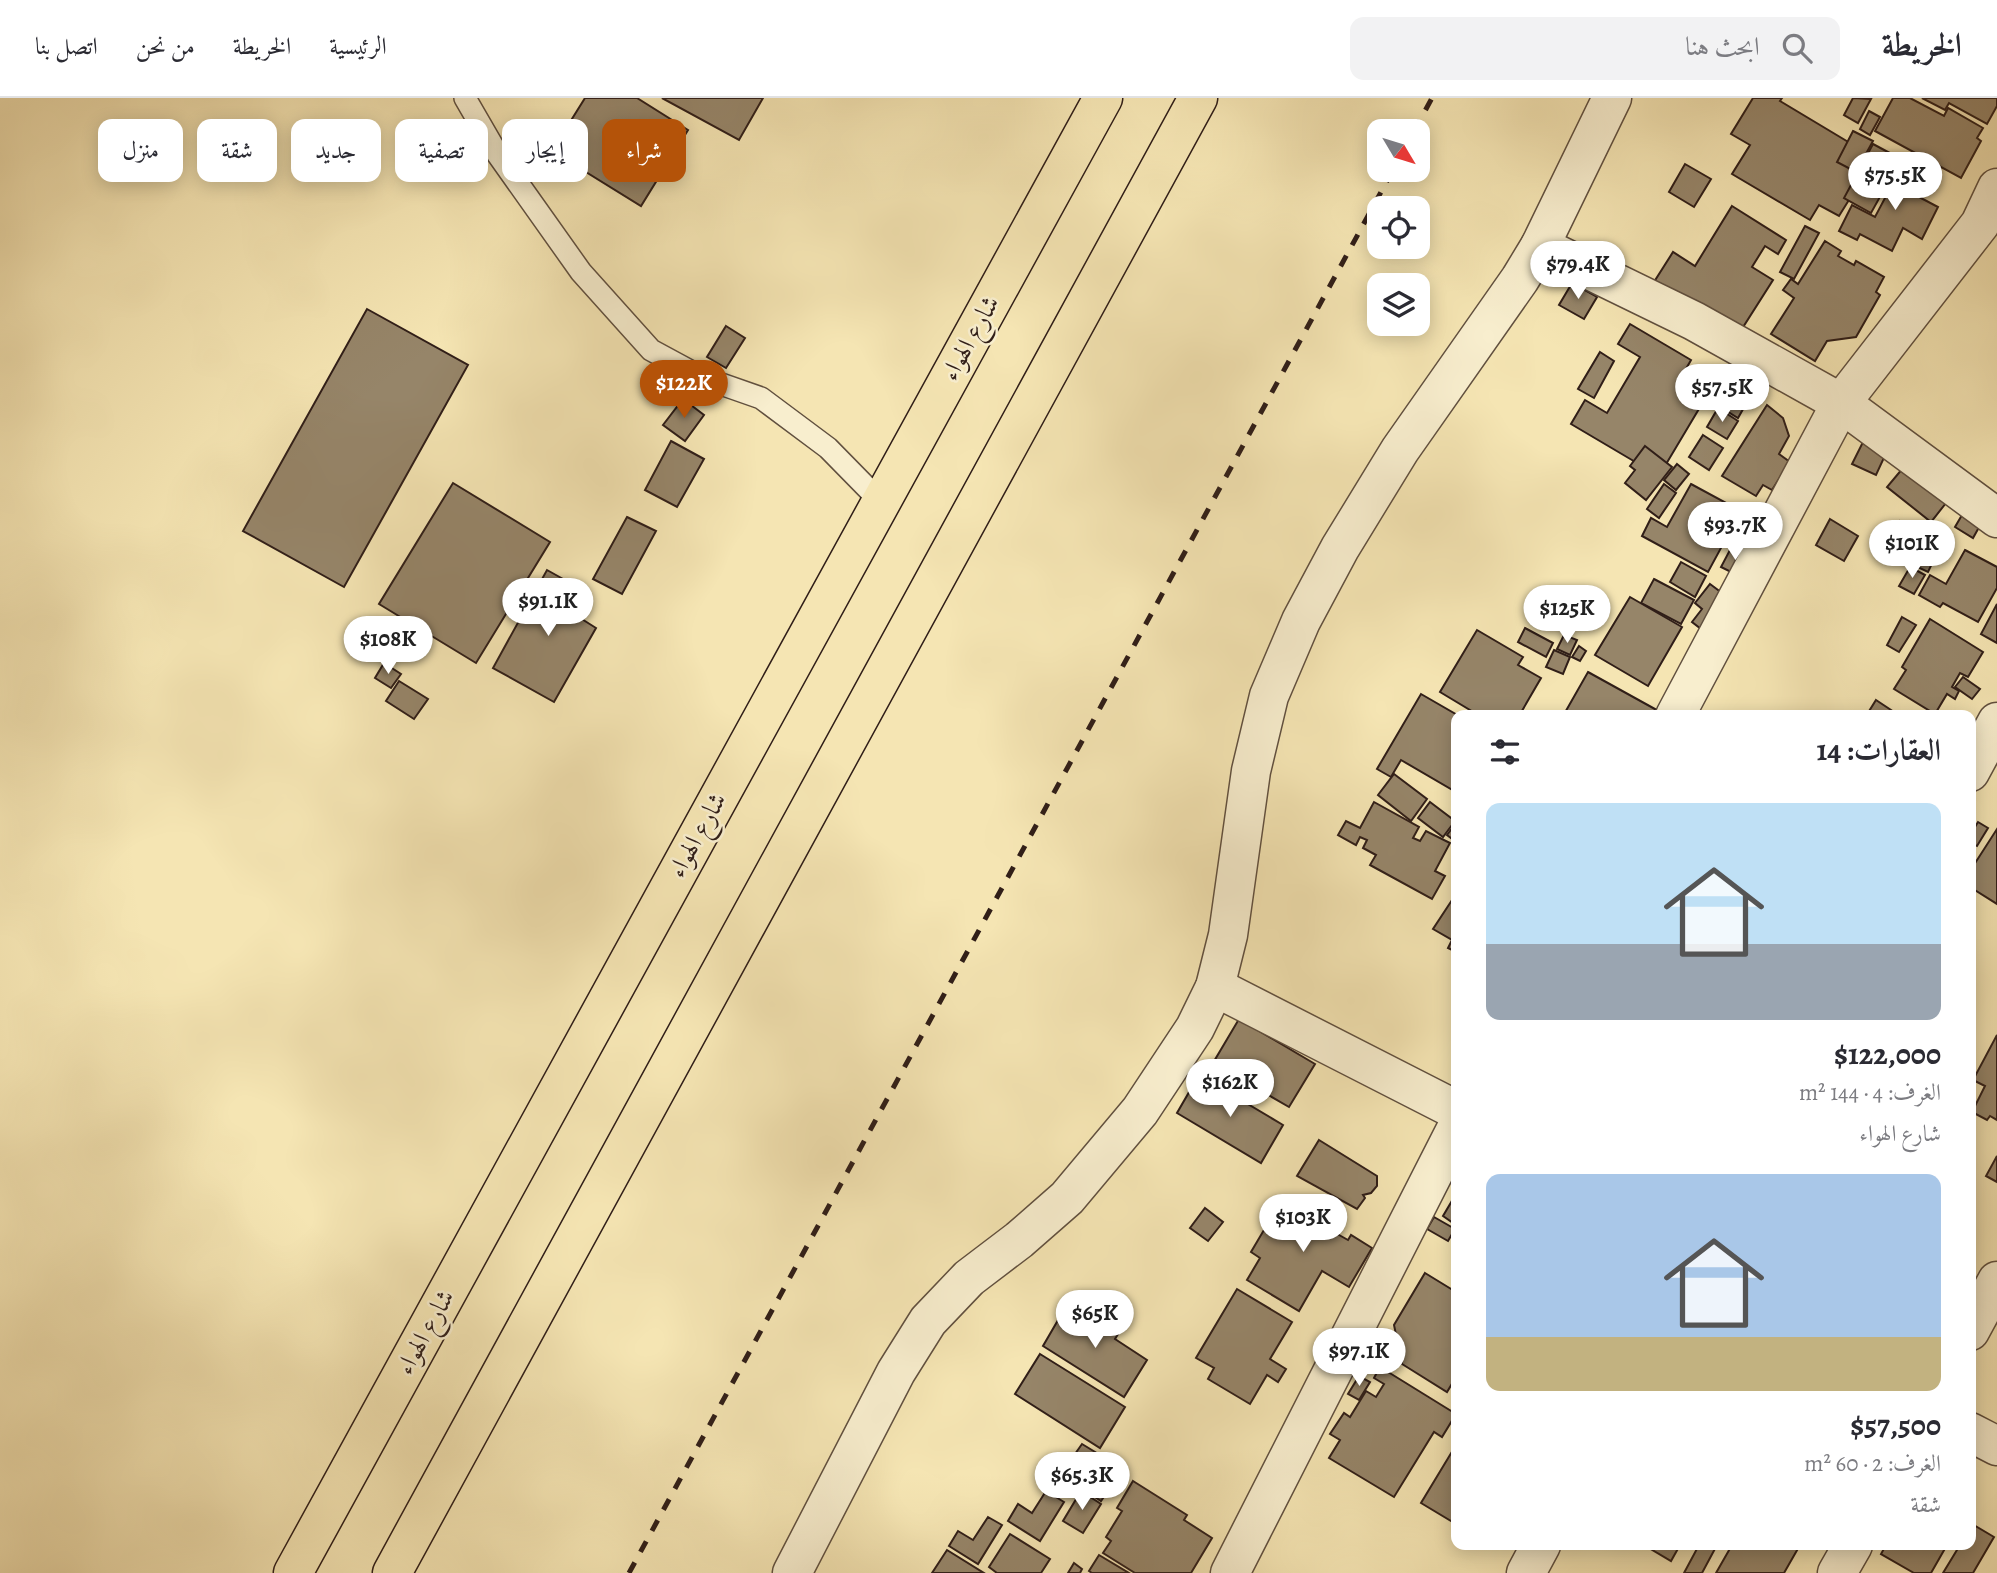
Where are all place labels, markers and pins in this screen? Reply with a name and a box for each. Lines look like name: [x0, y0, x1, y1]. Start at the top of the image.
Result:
pin: $75.5K: [1838, 152, 1952, 212]
pin: $79.4K: [1521, 242, 1635, 301]
pin: $122K: [635, 360, 733, 420]
pin: $57.5K: [1665, 364, 1779, 424]
pin: $93.7K: [1678, 503, 1792, 562]
pin: $101K: [1863, 520, 1961, 580]
pin: $91.1K: [491, 578, 605, 638]
pin: $125K: [1518, 586, 1616, 645]
pin: $108K: [339, 616, 437, 676]
pin: $162K: [1181, 1060, 1279, 1119]
pin: $103K: [1254, 1194, 1352, 1254]
pin: $65K: [1054, 1290, 1136, 1350]
pin: $97.1K: [1302, 1328, 1416, 1388]
pin: $65.3K: [1025, 1452, 1139, 1512]

